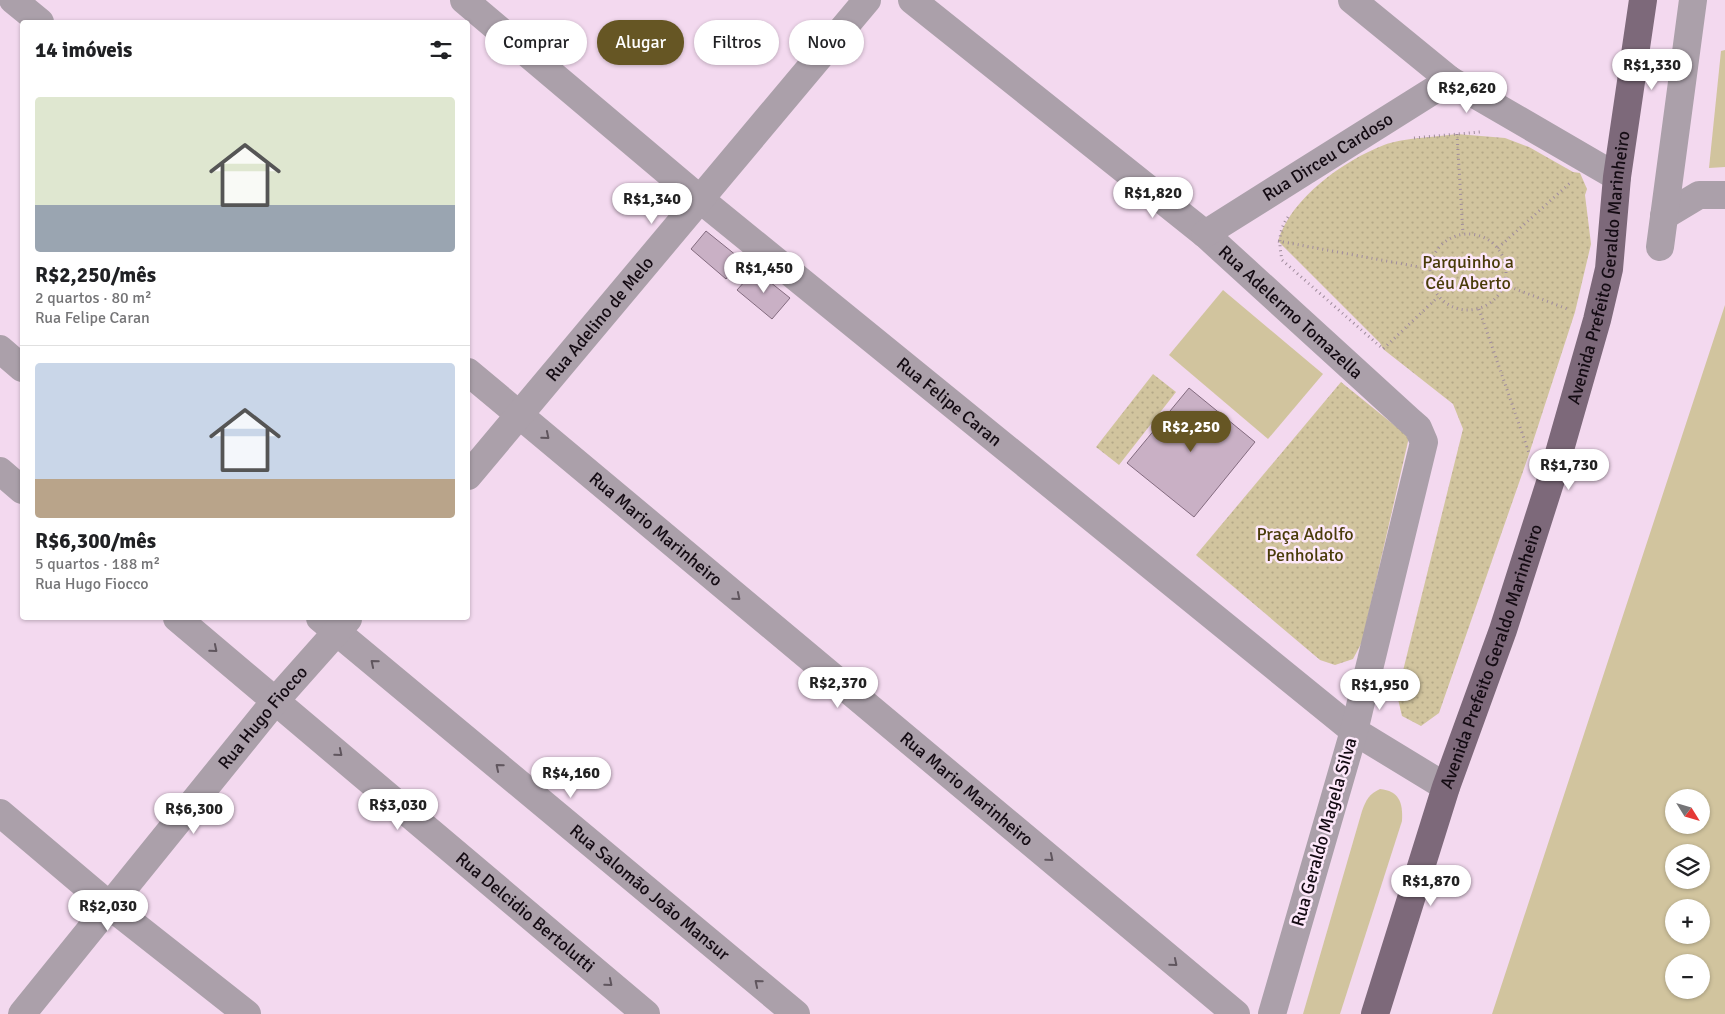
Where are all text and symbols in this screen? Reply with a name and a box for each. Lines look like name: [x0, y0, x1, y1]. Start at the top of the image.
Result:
chip: Comprar: [485, 20, 587, 65]
chip: Alugar: [597, 20, 684, 65]
chip: Filtros: [694, 20, 779, 65]
chip: Novo: [789, 20, 864, 65]
icon: filters: [427, 36, 455, 64]
text: 14 imóveis: [35, 37, 132, 63]
pin: R$1,330: [1606, 48, 1698, 91]
text: R$1,330: [1623, 55, 1681, 75]
pin: R$2,620: [1421, 72, 1513, 114]
text: R$2,620: [1438, 78, 1496, 98]
street label: Rua Dirceu Cardoso: [1258, 108, 1397, 206]
street label: Avenida Prefeito Geraldo Marinheiro: [1562, 129, 1635, 407]
icon: home: [200, 130, 290, 220]
pin: R$1,820: [1107, 176, 1199, 219]
pin: R$1,340: [606, 182, 698, 225]
text: R$1,820: [1124, 183, 1182, 203]
text: R$1,340: [623, 189, 681, 209]
street label: Rua Adelermo Tomazella: [1214, 241, 1368, 384]
park label: Parquinho a Céu Aberto: [1422, 251, 1514, 294]
street label: Rua Adelino de Melo: [541, 252, 658, 386]
pin: R$1,450: [718, 252, 810, 294]
text: R$1,450: [735, 258, 793, 278]
text: R$2,250/mês: [35, 262, 156, 288]
text: 2 quartos · 80 m²: [35, 288, 152, 308]
text: Rua Felipe Caran: [35, 308, 150, 328]
street label: Rua Felipe Caran: [892, 353, 1006, 451]
icon: home: [200, 395, 290, 485]
pin: R$2,250: [1145, 410, 1237, 453]
text: R$2,250: [1162, 417, 1220, 437]
one-way arrow: [540, 430, 549, 439]
pin: R$1,730: [1523, 448, 1615, 491]
text: R$1,730: [1540, 455, 1598, 475]
street label: Rua Mario Marinheiro: [585, 467, 727, 591]
street label: Avenida Prefeito Geraldo Marinheiro: [1435, 521, 1547, 792]
park label: Praça Adolfo Penholato: [1256, 523, 1354, 566]
text: R$6,300/mês: [35, 528, 156, 554]
text: 5 quartos · 188 m²: [35, 554, 160, 574]
text: Rua Hugo Fiocco: [35, 574, 149, 594]
one-way arrow: [732, 591, 741, 600]
one-way arrow: [208, 643, 217, 651]
one-way arrow: [371, 660, 380, 668]
street label: Rua Hugo Fiocco: [213, 661, 312, 774]
pin: R$2,370: [792, 666, 884, 709]
pin: R$1,950: [1334, 668, 1426, 711]
text: R$2,370: [809, 673, 867, 693]
text: R$1,950: [1351, 675, 1409, 695]
street label: Rua Mario Marinheiro: [896, 727, 1038, 851]
street label: Rua Geraldo Magela Silva: [1286, 735, 1362, 929]
one-way arrow: [333, 747, 342, 756]
pin: R$4,160: [525, 756, 617, 799]
text: R$4,160: [542, 763, 600, 783]
one-way arrow: [496, 764, 505, 772]
pin: R$3,030: [352, 788, 444, 831]
north arrow: [1665, 789, 1710, 834]
map controls: [1665, 789, 1710, 999]
pin: R$6,300: [148, 792, 240, 835]
text: R$3,030: [369, 795, 427, 815]
text: R$6,300: [165, 799, 223, 819]
street label: Rua Salomão João Mansur: [565, 819, 735, 966]
button: layers: [1665, 844, 1710, 889]
street label: Rua Delcidio Bertolutti: [451, 847, 600, 977]
one-way arrow: [1044, 853, 1053, 861]
pin: R$1,870: [1385, 864, 1477, 907]
text: R$1,870: [1402, 871, 1460, 891]
pin: R$2,030: [62, 890, 154, 932]
text: R$2,030: [79, 896, 137, 916]
button: +: [1665, 899, 1710, 944]
button: −: [1665, 954, 1710, 999]
one-way arrow: [1169, 957, 1178, 966]
one-way arrow: [603, 977, 612, 986]
one-way arrow: [755, 979, 764, 988]

